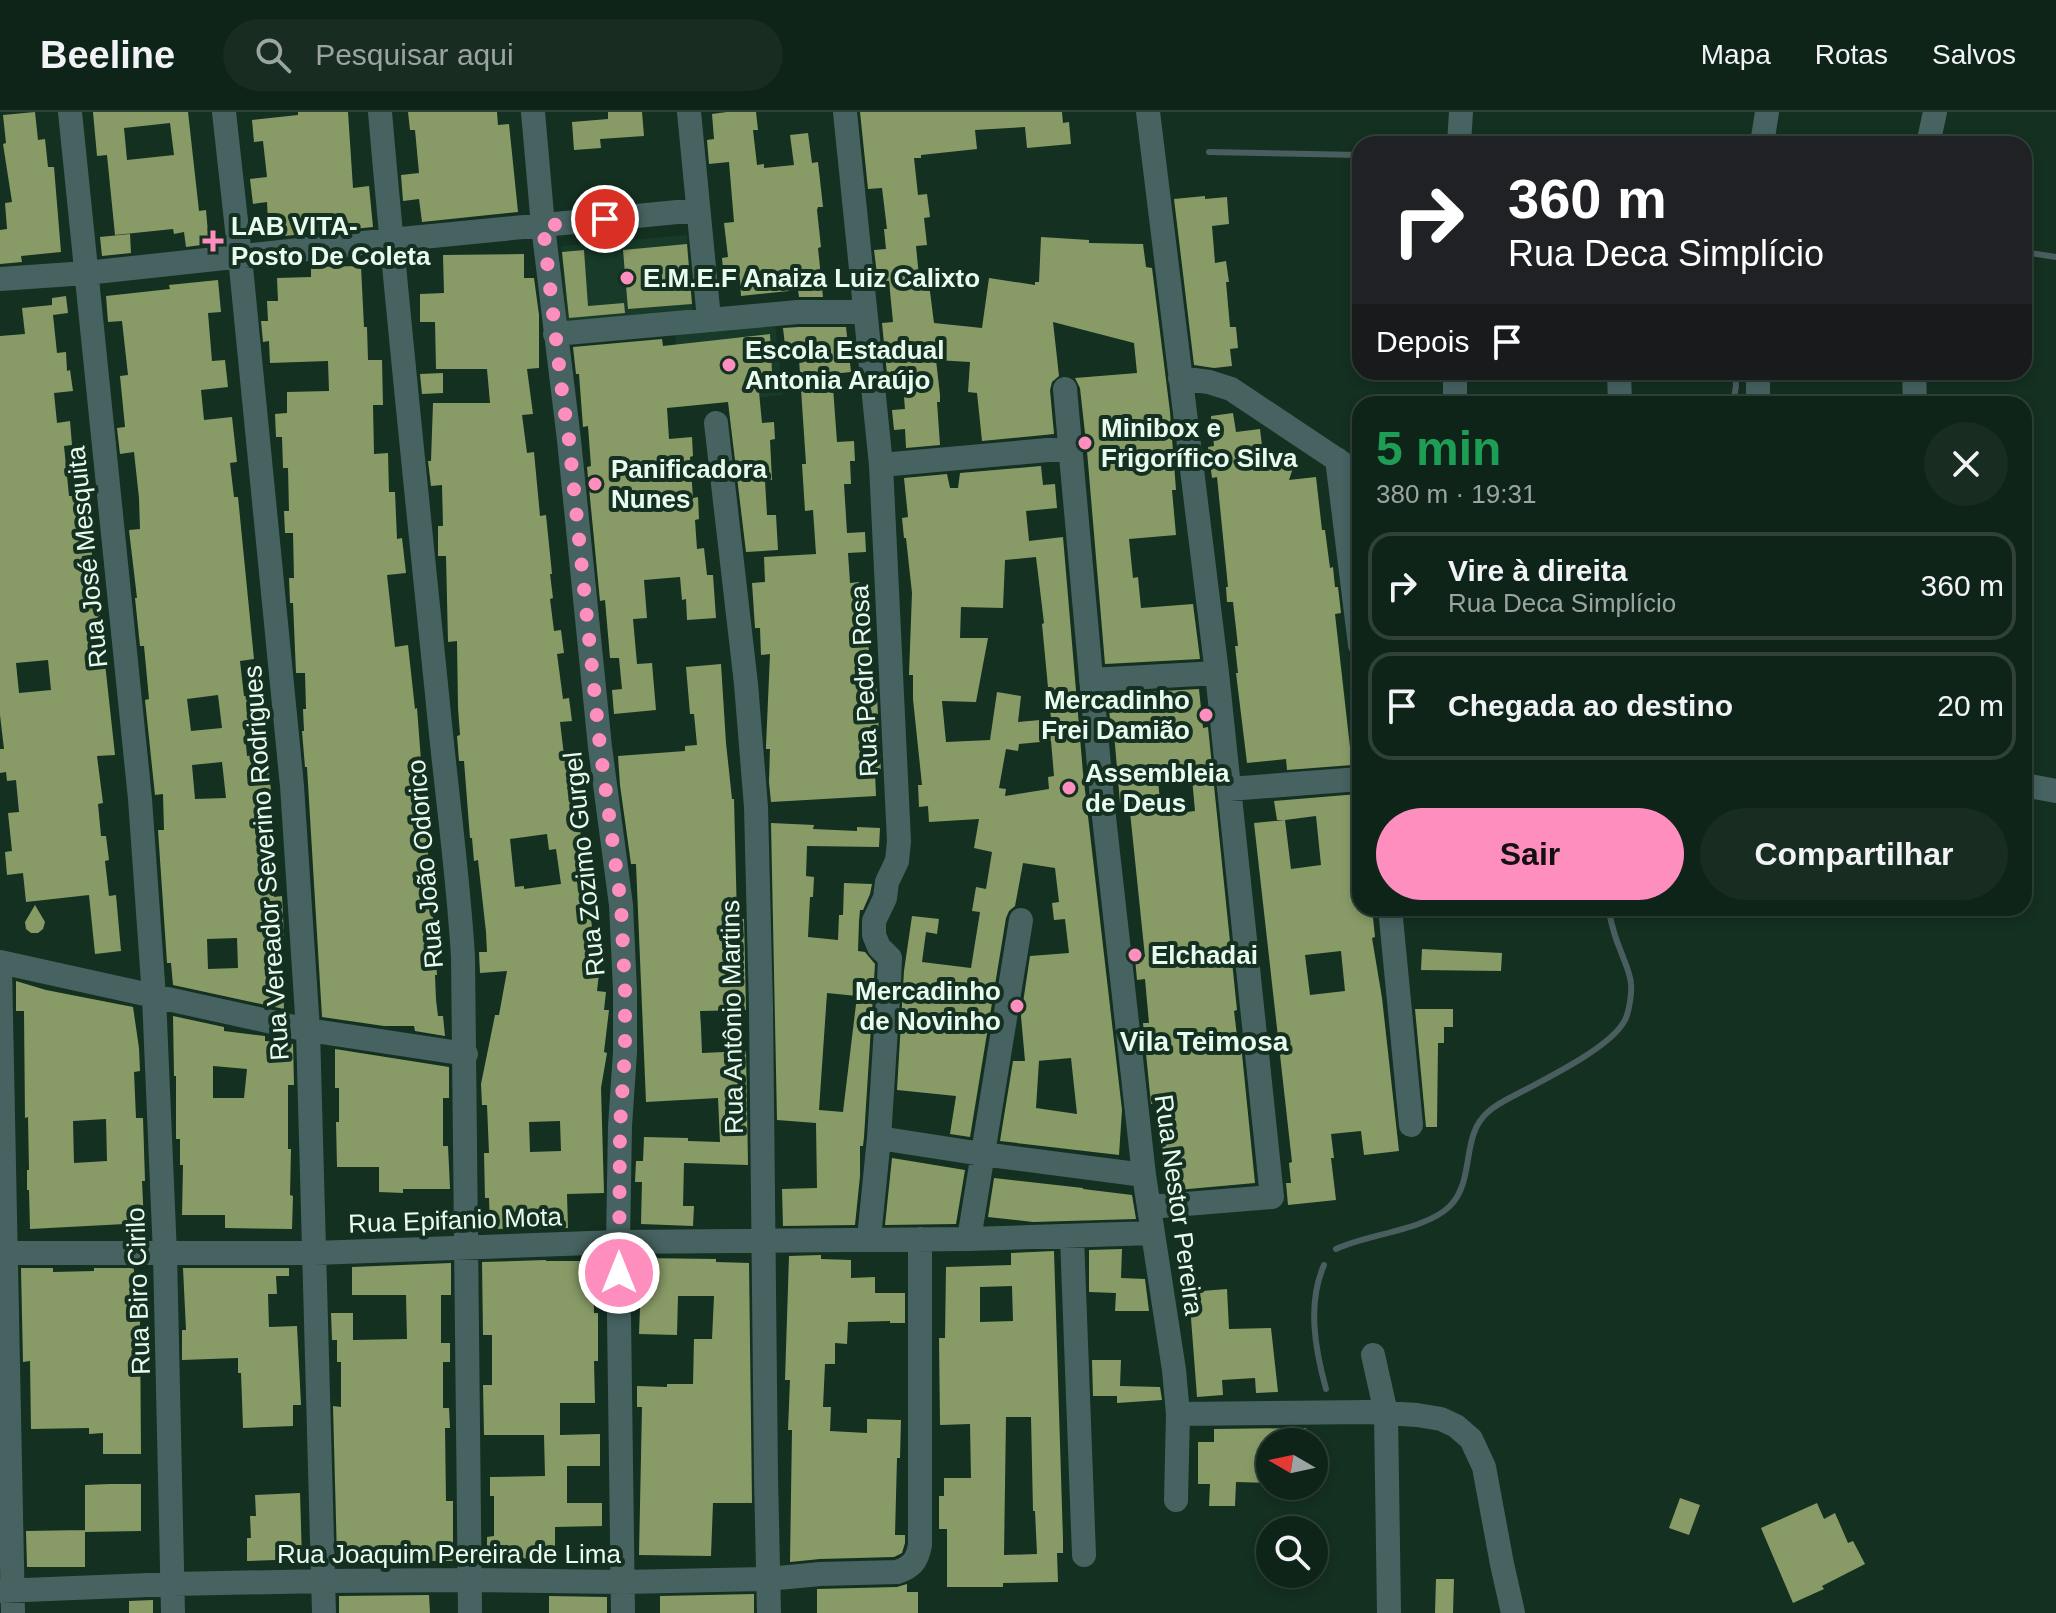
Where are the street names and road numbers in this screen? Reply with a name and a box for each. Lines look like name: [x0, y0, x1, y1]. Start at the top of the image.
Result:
street label: Rua José Mesquita: [60, 444, 114, 669]
street label: Rua Pedro Rosa: [844, 584, 884, 778]
street label: Rua Vereador Severino Rodrigues: [237, 664, 295, 1062]
street label: Rua Zozimo Gurgel: [557, 750, 611, 978]
street label: Rua João Odorico: [401, 758, 449, 970]
street label: Rua Antônio Martins: [715, 900, 749, 1134]
street label: Rua Nestor Pereira: [1149, 1093, 1209, 1318]
street label: Rua Epifanio Mota: [348, 1201, 563, 1239]
street label: Rua Biro Cirilo: [120, 1207, 156, 1375]
street label: Rua Joaquim Pereira de Lima: [277, 1539, 622, 1569]

